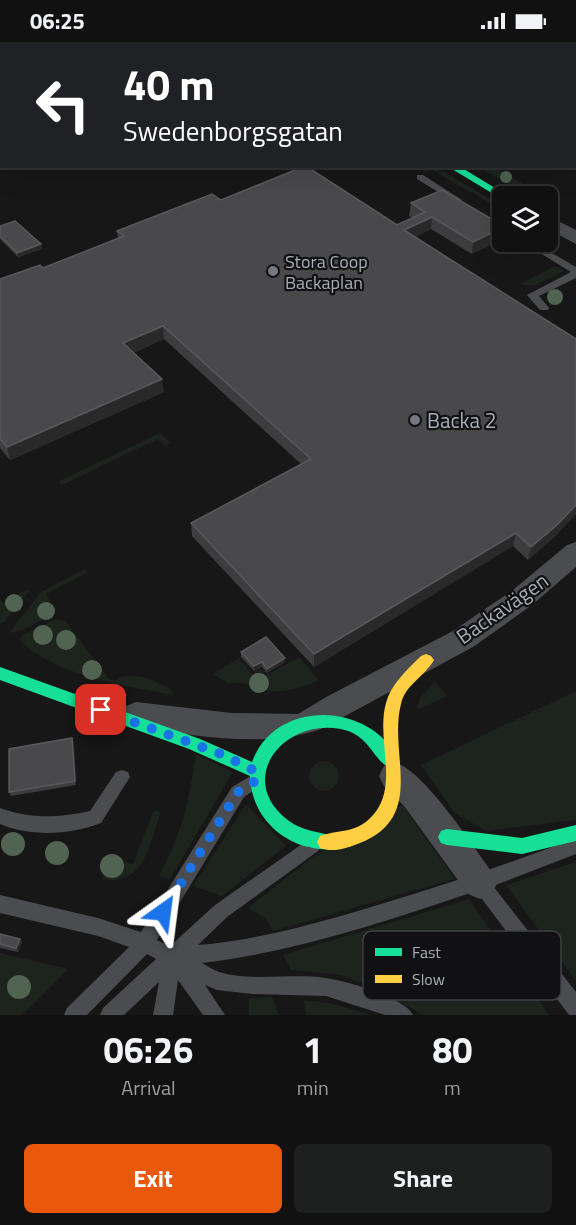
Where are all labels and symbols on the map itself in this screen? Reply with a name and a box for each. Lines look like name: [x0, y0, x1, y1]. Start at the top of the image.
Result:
place label: Stora Coop Backaplan: [285, 248, 368, 296]
marker: Stora Coop Backaplan: [266, 264, 280, 278]
place label: Backa 2: [427, 404, 497, 436]
marker: Backa 2: [408, 413, 422, 427]
street label: Backavägen: [449, 564, 555, 652]
pin: [75, 684, 126, 735]
position arrow: [131, 880, 195, 944]
legend: [363, 931, 561, 1000]
text: Fast: [412, 940, 441, 964]
text: Slow: [412, 967, 445, 991]

